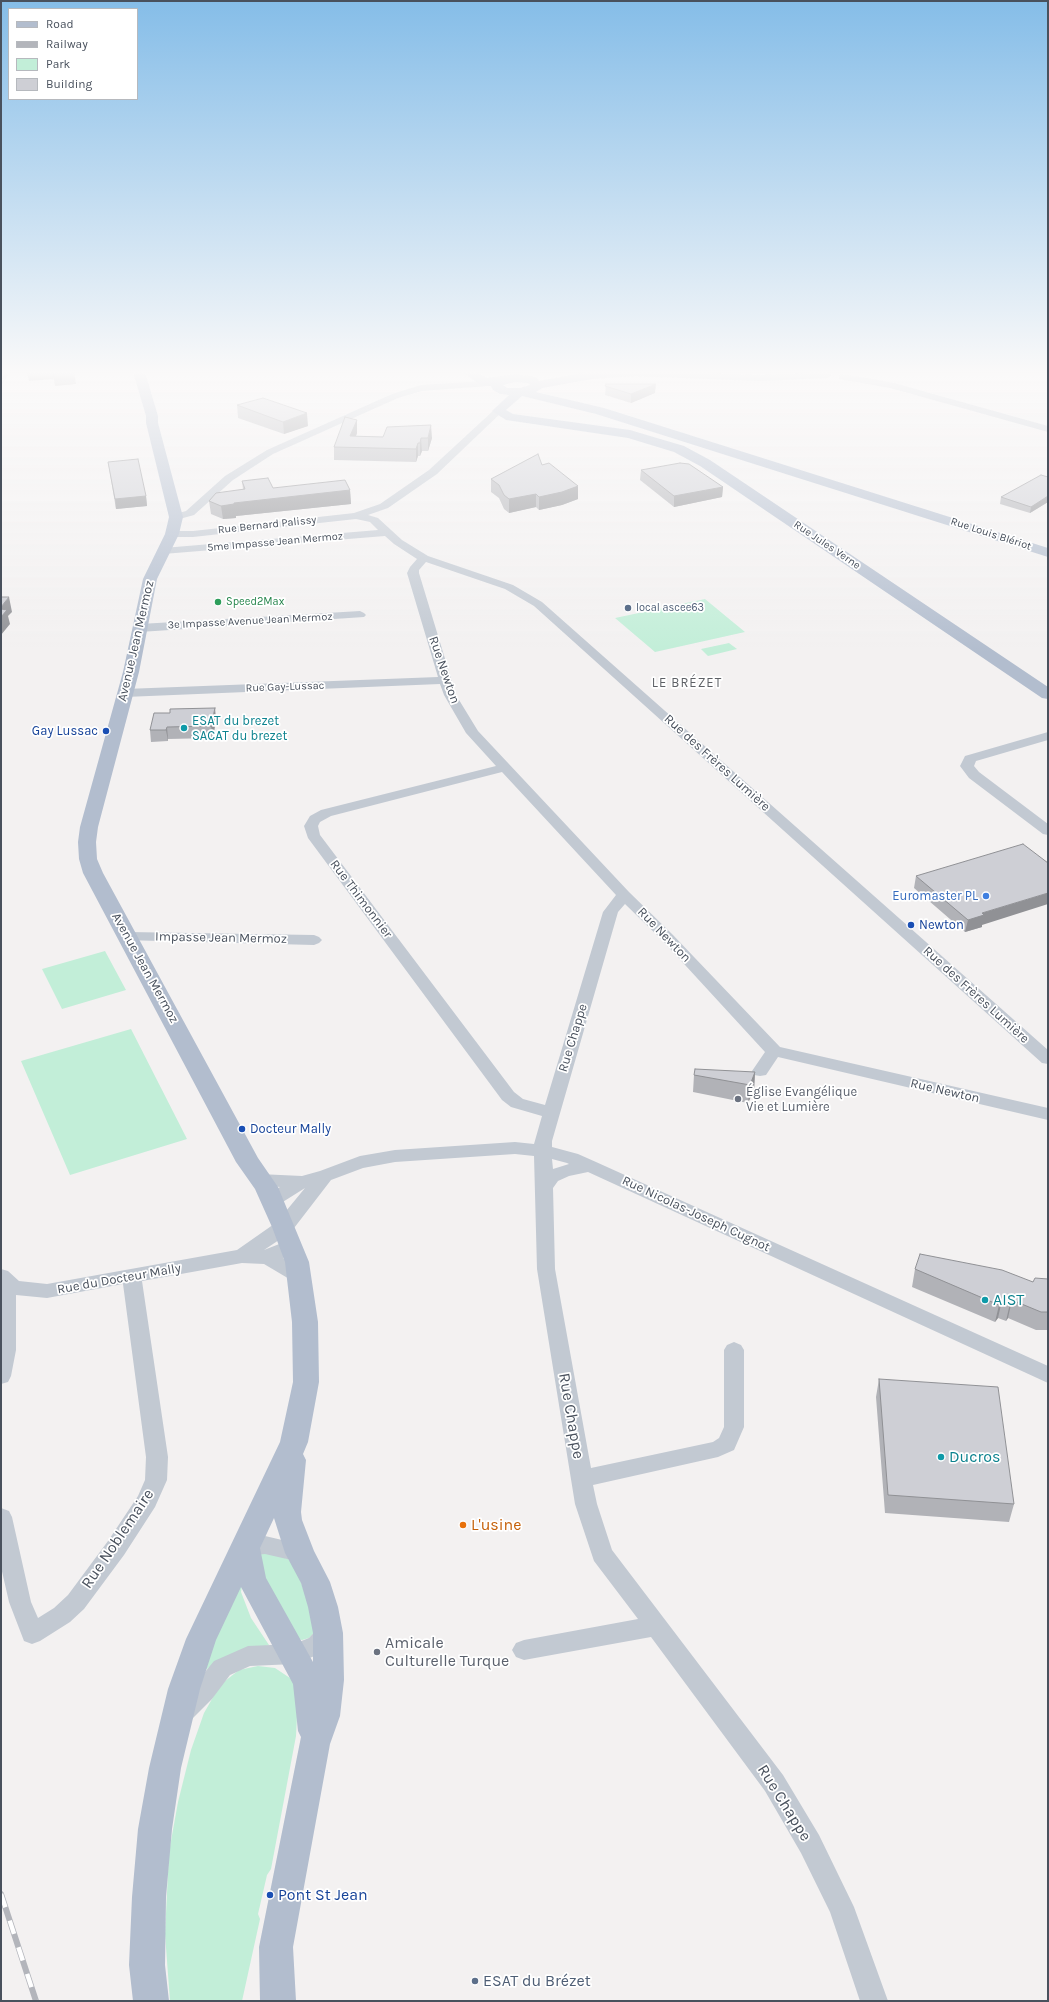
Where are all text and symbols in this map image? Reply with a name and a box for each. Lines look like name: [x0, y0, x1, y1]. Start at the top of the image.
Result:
legend: [8, 8, 138, 100]
text: Road: [46, 17, 74, 31]
text: Railway: [46, 37, 88, 51]
text: Park: [46, 57, 70, 71]
text: Building: [46, 77, 92, 91]
street label: Rue Bernard Palissy: [217, 513, 317, 537]
street label: Rue Louis Blériot: [949, 515, 1033, 553]
street label: Rue Jules Verne: [791, 518, 863, 572]
street label: 5me Impasse Jean Mermoz: [207, 529, 343, 555]
street label: Avenue Jean Mermoz: [114, 579, 158, 703]
place label: Speed2Max: [226, 595, 284, 609]
marker: Speed2Max: [213, 597, 223, 607]
place label: local ascee63: [636, 601, 704, 615]
marker: local ascee63: [623, 603, 633, 613]
street label: 3e Impasse Avenue Jean Mermoz: [167, 610, 333, 632]
street label: Rue Newton: [425, 634, 463, 706]
district label: LE BRÉZET: [652, 675, 722, 691]
street label: Rue Gay-Lussac: [245, 679, 325, 695]
street label: Rue des Frères Lumière: [661, 711, 773, 815]
place label: ESAT du brezet SACAT du brezet: [192, 713, 287, 744]
place label: Gay Lussac: [32, 723, 98, 739]
marker: ESAT du brezet SACAT du brezet: [179, 723, 189, 733]
marker: Gay Lussac: [101, 726, 111, 736]
street label: Rue Thimonnier: [326, 857, 396, 941]
place label: Euromaster PL: [892, 888, 978, 904]
marker: Euromaster PL: [981, 891, 991, 901]
street label: Rue Newton: [634, 904, 694, 966]
street label: Avenue Jean Mermoz: [108, 910, 182, 1026]
place label: Newton: [919, 917, 964, 933]
marker: Newton: [906, 920, 916, 930]
street label: Impasse Jean Mermoz: [155, 929, 287, 947]
street label: Rue des Frères Lumière: [920, 943, 1032, 1047]
street label: Rue Chappe: [555, 1002, 591, 1074]
street label: Rue Newton: [909, 1075, 981, 1107]
place label: Église Evangélique Vie et Lumière: [746, 1084, 857, 1115]
marker: Église Evangélique Vie et Lumière: [733, 1094, 743, 1104]
place label: Docteur Mally: [250, 1121, 331, 1137]
marker: Docteur Mally: [237, 1124, 247, 1134]
street label: Rue Nicolas-Joseph Cugnot: [619, 1173, 773, 1255]
street label: Rue du Docteur Mally: [56, 1260, 182, 1298]
place label: AIST: [993, 1290, 1024, 1310]
marker: AIST: [980, 1295, 990, 1305]
street label: Rue Chappe: [554, 1372, 588, 1460]
place label: Ducros: [949, 1447, 1000, 1467]
marker: Ducros: [936, 1452, 946, 1462]
street label: Rue Noblemaire: [78, 1486, 158, 1592]
place label: L'usine: [471, 1515, 521, 1535]
marker: L'usine: [458, 1520, 468, 1530]
place label: Amicale Culturelle Turque: [385, 1633, 509, 1671]
marker: Amicale Culturelle Turque: [372, 1647, 382, 1657]
street label: Rue Chappe: [753, 1761, 815, 1845]
place label: Pont St Jean: [278, 1885, 368, 1905]
marker: Pont St Jean: [265, 1890, 275, 1900]
place label: ESAT du Brézet: [483, 1971, 591, 1991]
marker: ESAT du Brézet: [470, 1976, 480, 1986]

